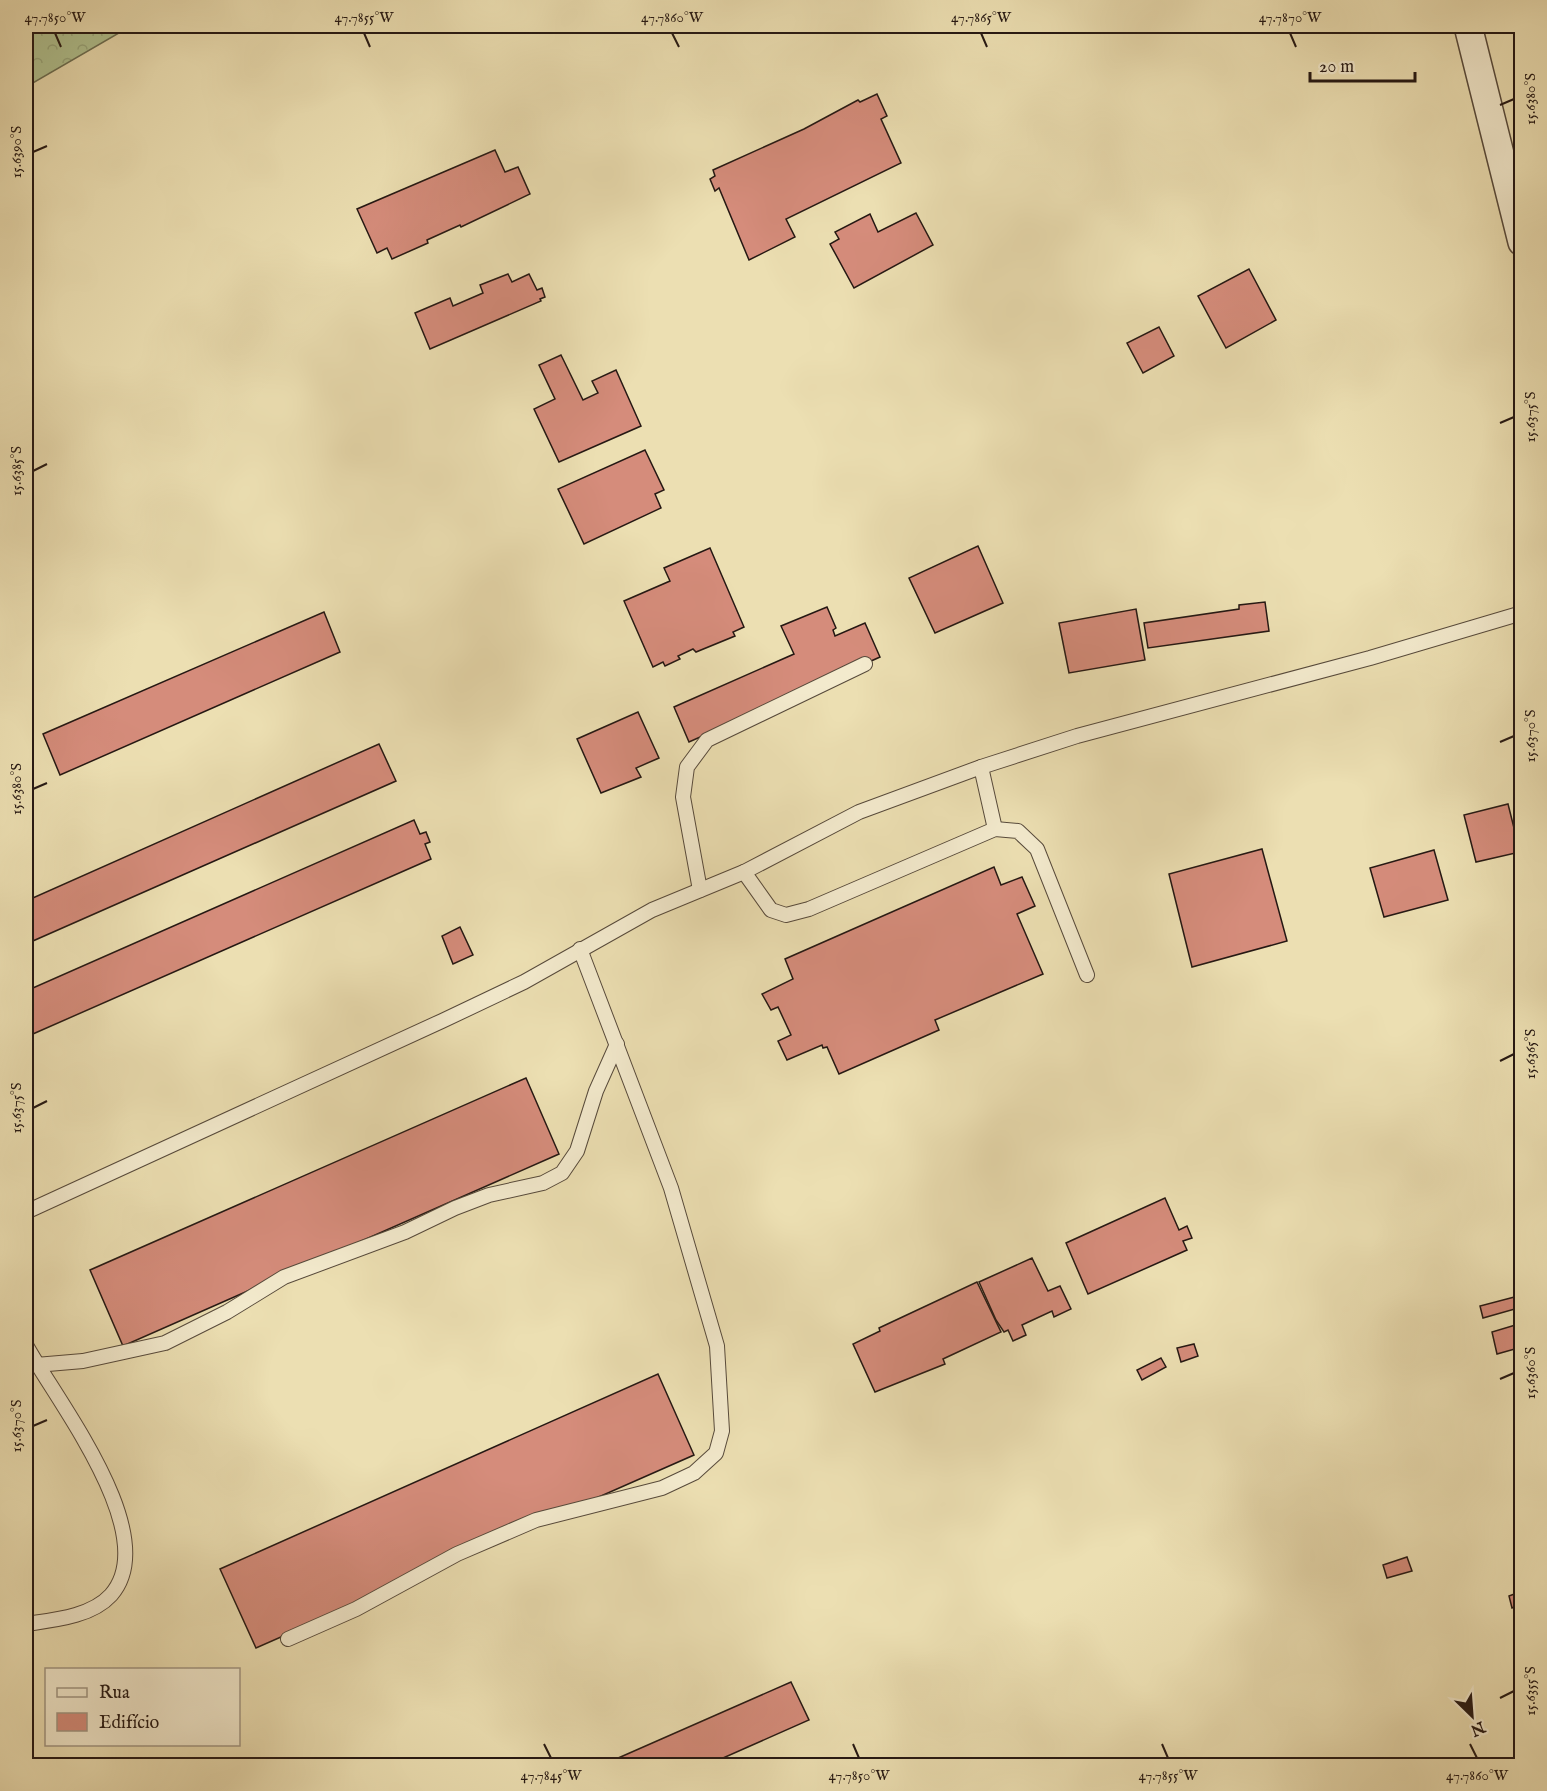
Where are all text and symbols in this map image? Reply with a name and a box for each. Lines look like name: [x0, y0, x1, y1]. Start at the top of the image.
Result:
text: 47.7850°W: [24, 8, 86, 27]
text: 47.7855°W: [334, 8, 394, 27]
text: 47.7860°W: [641, 8, 704, 27]
text: 47.7865°W: [951, 8, 1012, 27]
text: 47.7870°W: [1259, 8, 1322, 27]
scale bar: [1310, 45, 1415, 83]
text: 20 m: [1319, 56, 1354, 79]
text: 15.6380°S: [1521, 73, 1540, 125]
text: 15.6390°S: [7, 126, 26, 178]
text: 15.6375°S: [1521, 391, 1540, 443]
text: 15.6385°S: [7, 446, 26, 496]
text: 15.6370°S: [1521, 710, 1540, 763]
text: 15.6380°S: [7, 763, 26, 815]
text: 15.6365°S: [1521, 1029, 1540, 1079]
text: 15.6375°S: [7, 1082, 26, 1134]
text: 15.6360°S: [1521, 1347, 1540, 1399]
text: 15.6370°S: [7, 1400, 26, 1453]
text: 15.6355°S: [1521, 1666, 1540, 1716]
legend: [45, 1668, 240, 1746]
text: Rua: [99, 1682, 130, 1705]
north arrow: [1442, 1686, 1502, 1746]
text: Edifício: [99, 1712, 160, 1735]
text: N: [1467, 1715, 1489, 1740]
text: 47.7845°W: [520, 1766, 582, 1785]
text: 47.7850°W: [828, 1766, 890, 1785]
text: 47.7855°W: [1138, 1766, 1198, 1785]
text: 47.7860°W: [1446, 1766, 1509, 1785]

